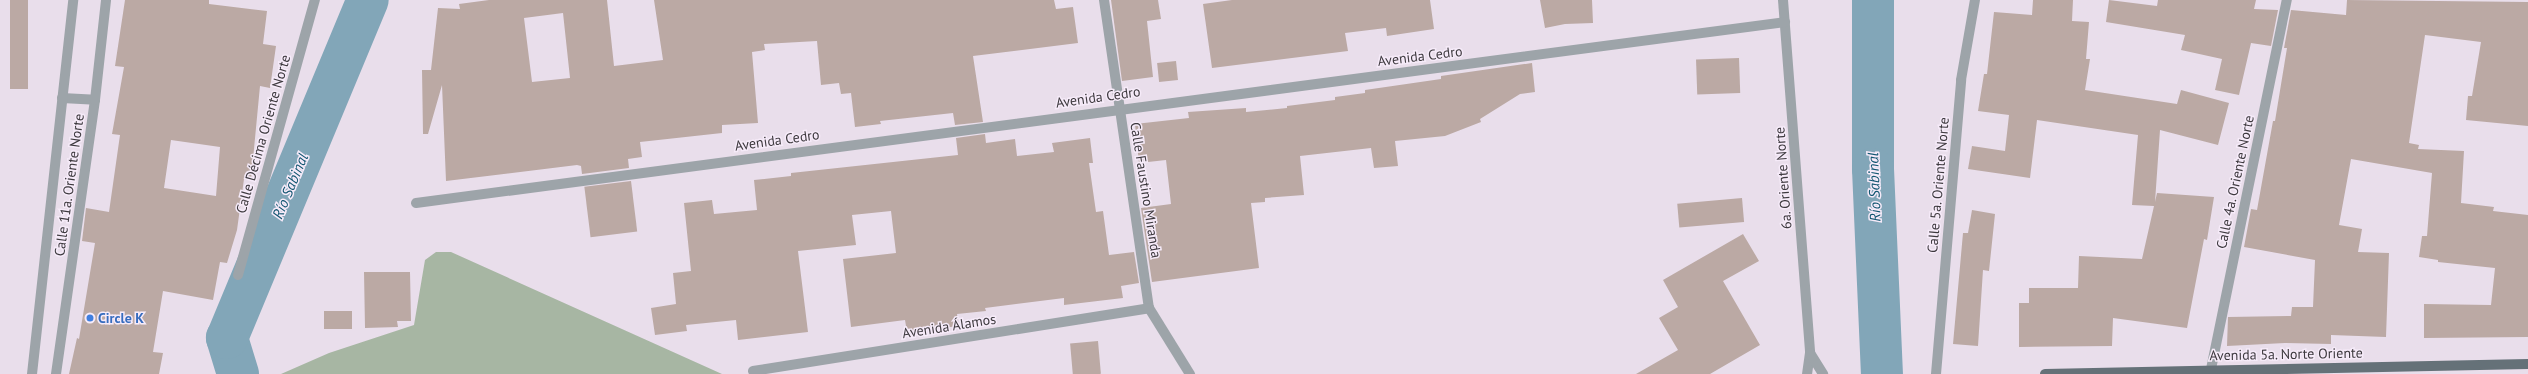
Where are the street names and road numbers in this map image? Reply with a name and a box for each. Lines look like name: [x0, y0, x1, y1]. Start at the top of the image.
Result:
street label: Avenida Cedro: [1377, 42, 1463, 70]
street label: Calle Décima Oriente Norte: [232, 53, 294, 215]
street label: Avenida Cedro: [1055, 83, 1141, 111]
street label: Calle 11a. Oriente Norte: [51, 112, 87, 258]
street label: Calle 4a. Oriente Norte: [2213, 113, 2257, 251]
street label: Calle 5a. Oriente Norte: [1924, 116, 1952, 254]
street label: Calle Faustino Miranda: [1127, 121, 1165, 259]
street label: Avenida Cedro: [734, 126, 820, 154]
street label: 6a. Oriente Norte: [1771, 126, 1795, 230]
street label: Avenida Álamos: [901, 310, 997, 342]
street label: Avenida 5a. Norte Oriente: [2209, 344, 2363, 364]

